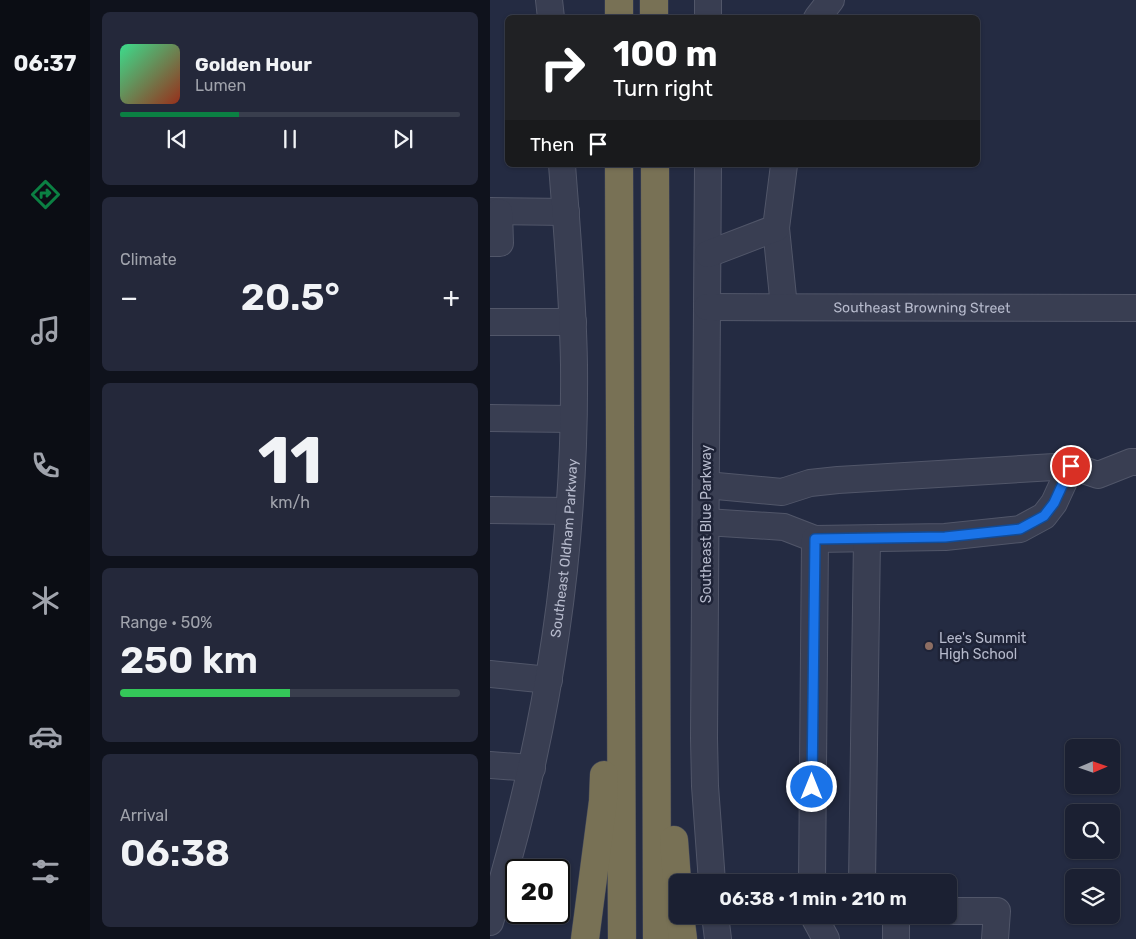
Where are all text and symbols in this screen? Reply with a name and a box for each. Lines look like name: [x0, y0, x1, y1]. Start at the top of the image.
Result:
text: 100 m: [613, 33, 718, 75]
icon: right: [530, 35, 595, 100]
text: 06:37: [14, 50, 76, 77]
text: Golden Hour: [195, 53, 312, 76]
text: Turn right: [613, 75, 713, 102]
text: Lumen: [195, 76, 246, 95]
icon: previous: [163, 125, 191, 153]
icon: pause: [276, 125, 304, 153]
icon: next: [389, 125, 417, 153]
icon: arrive: [584, 130, 612, 158]
text: Then: [530, 133, 574, 156]
icon: directions: [28, 177, 63, 212]
text: Climate: [120, 250, 177, 269]
text: 20.5°: [241, 274, 340, 320]
text: −: [120, 281, 138, 314]
text: +: [443, 281, 460, 314]
street label: Southeast Browning Street: [833, 299, 1011, 316]
icon: music: [28, 313, 63, 348]
text: 11: [258, 422, 322, 499]
street label: Southeast Blue Parkway: [698, 444, 715, 603]
pin: [1050, 445, 1092, 487]
icon: phone: [28, 448, 63, 483]
icon: arrive: [1057, 452, 1085, 480]
street label: Southeast Oldham Parkway: [547, 458, 581, 639]
text: km/h: [270, 493, 310, 512]
icon: climate: [28, 583, 63, 618]
text: Range · 50%: [120, 613, 212, 632]
place label: Lee's Summit High School: [939, 630, 1027, 663]
text: 250 km: [120, 637, 258, 683]
marker: Lee's Summit High School: [923, 640, 935, 652]
icon: car: [28, 719, 63, 754]
north arrow: [1065, 739, 1120, 794]
map controls: [1065, 739, 1120, 924]
position arrow: [785, 760, 837, 812]
button: search: [1065, 804, 1120, 859]
text: Arrival: [120, 806, 168, 825]
text: 06:38: [120, 830, 230, 876]
icon: filters: [28, 854, 63, 889]
speed limit sign: 20: [505, 859, 570, 924]
button: layers: [1065, 869, 1120, 924]
text: 06:38 · 1 min · 210 m: [719, 887, 907, 910]

